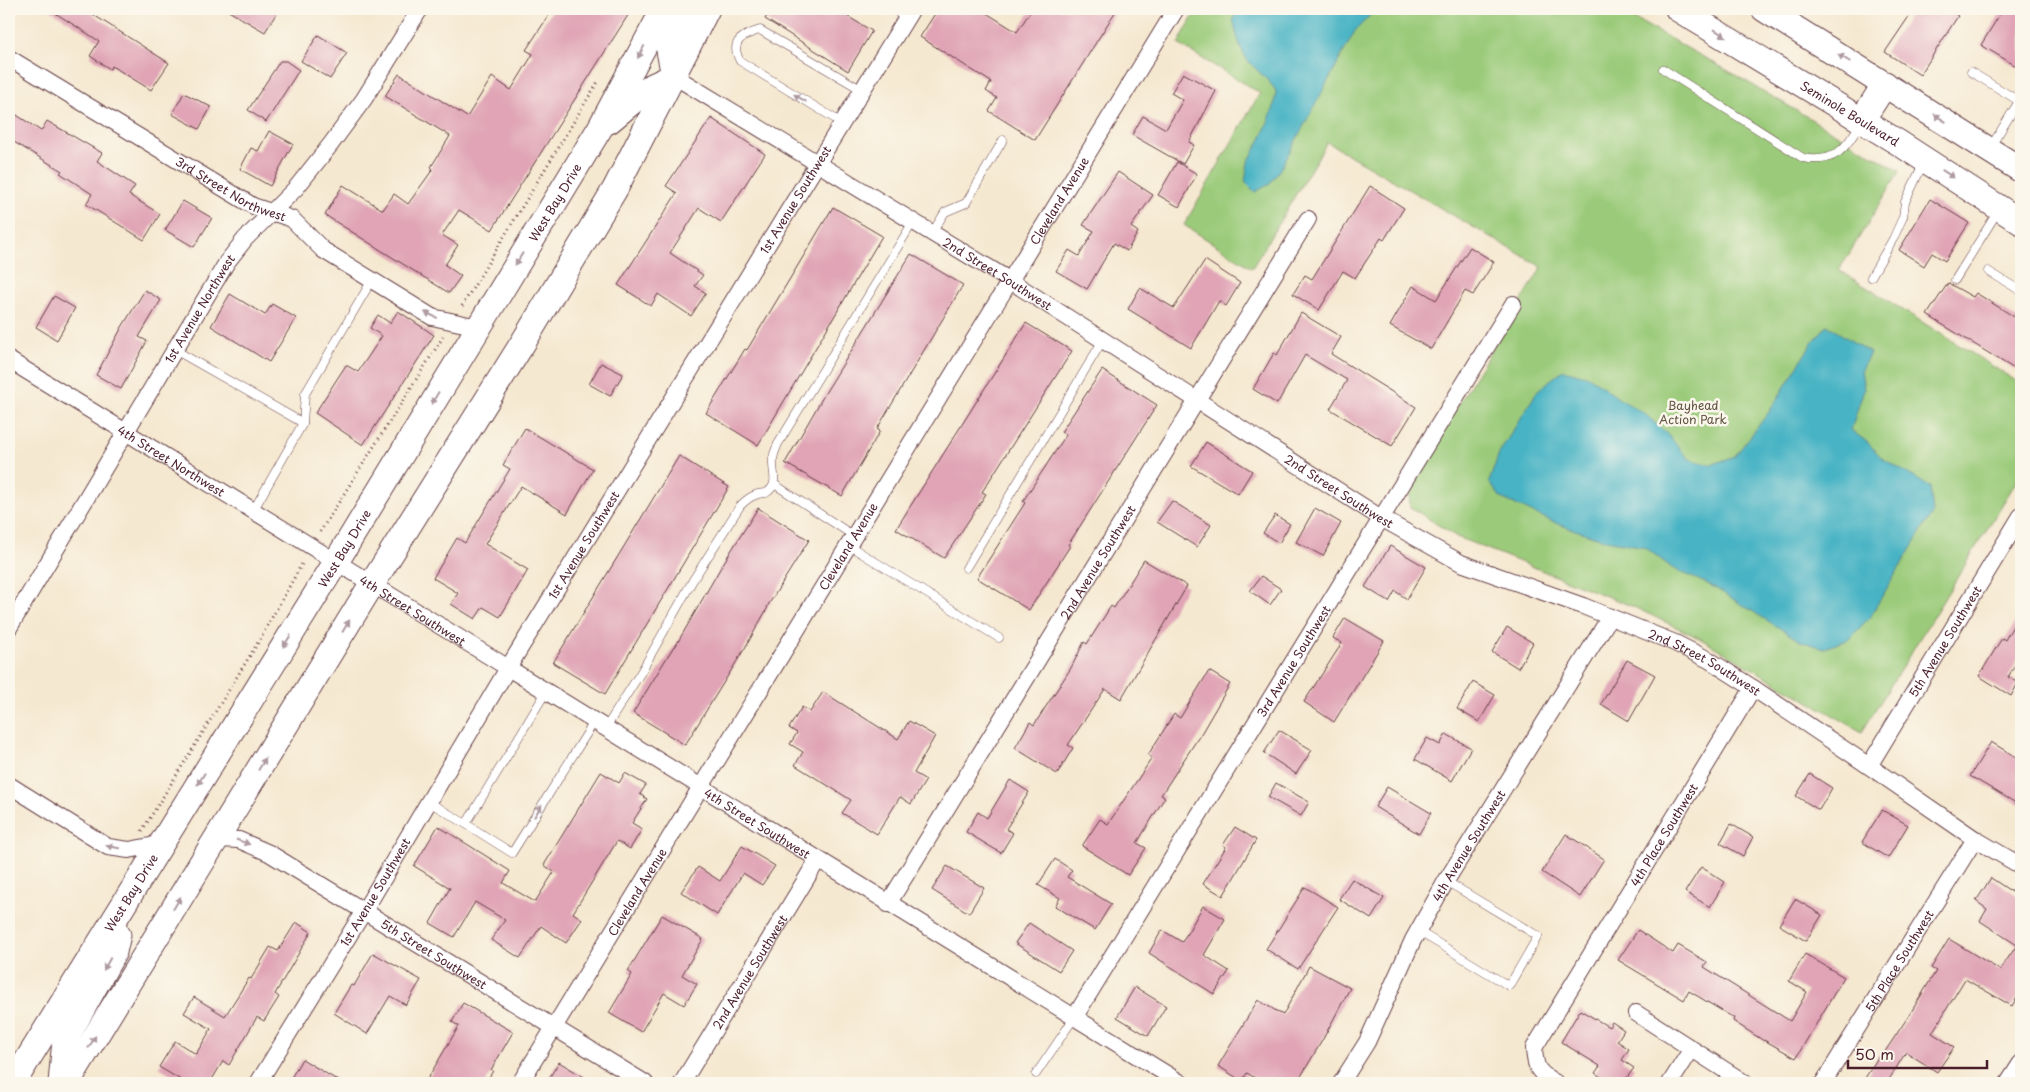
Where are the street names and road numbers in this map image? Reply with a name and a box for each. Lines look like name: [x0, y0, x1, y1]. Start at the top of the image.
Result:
street label: Seminole Boulevard: [1797, 76, 1903, 151]
street label: 1st Avenue Southwest: [755, 142, 835, 257]
street label: 3rd Street Northwest: [172, 152, 289, 225]
street label: Cleveland Avenue: [1025, 153, 1093, 248]
street label: West Bay Drive: [524, 160, 586, 245]
street label: 2nd Street Southwest: [939, 233, 1056, 314]
street label: 1st Avenue Northwest: [160, 250, 239, 366]
street label: 4th Street Northwest: [114, 421, 229, 501]
street label: 2nd Street Southwest: [1281, 450, 1397, 532]
street label: 1st Avenue Southwest: [544, 487, 624, 602]
street label: Cleveland Avenue: [814, 498, 882, 594]
street label: 2nd Avenue Southwest: [1056, 501, 1140, 623]
street label: West Bay Drive: [313, 506, 375, 591]
street label: 4th Street Southwest: [356, 571, 469, 650]
street label: 5th Avenue Southwest: [1904, 582, 1986, 700]
street label: 3rd Avenue Southwest: [1252, 602, 1335, 720]
street label: 2nd Street Southwest: [1646, 624, 1764, 700]
street label: 4th Place Southwest: [1626, 780, 1702, 890]
street label: 4th Street Southwest: [701, 784, 814, 863]
street label: 4th Avenue Southwest: [1427, 786, 1510, 905]
street label: 1st Avenue Southwest: [335, 834, 415, 950]
street label: Cleveland Avenue: [603, 844, 671, 939]
street label: West Bay Drive: [100, 850, 162, 935]
street label: 5th Place Southwest: [1861, 906, 1938, 1015]
street label: 2nd Avenue Southwest: [708, 911, 791, 1033]
street label: 5th Street Southwest: [377, 914, 491, 993]

